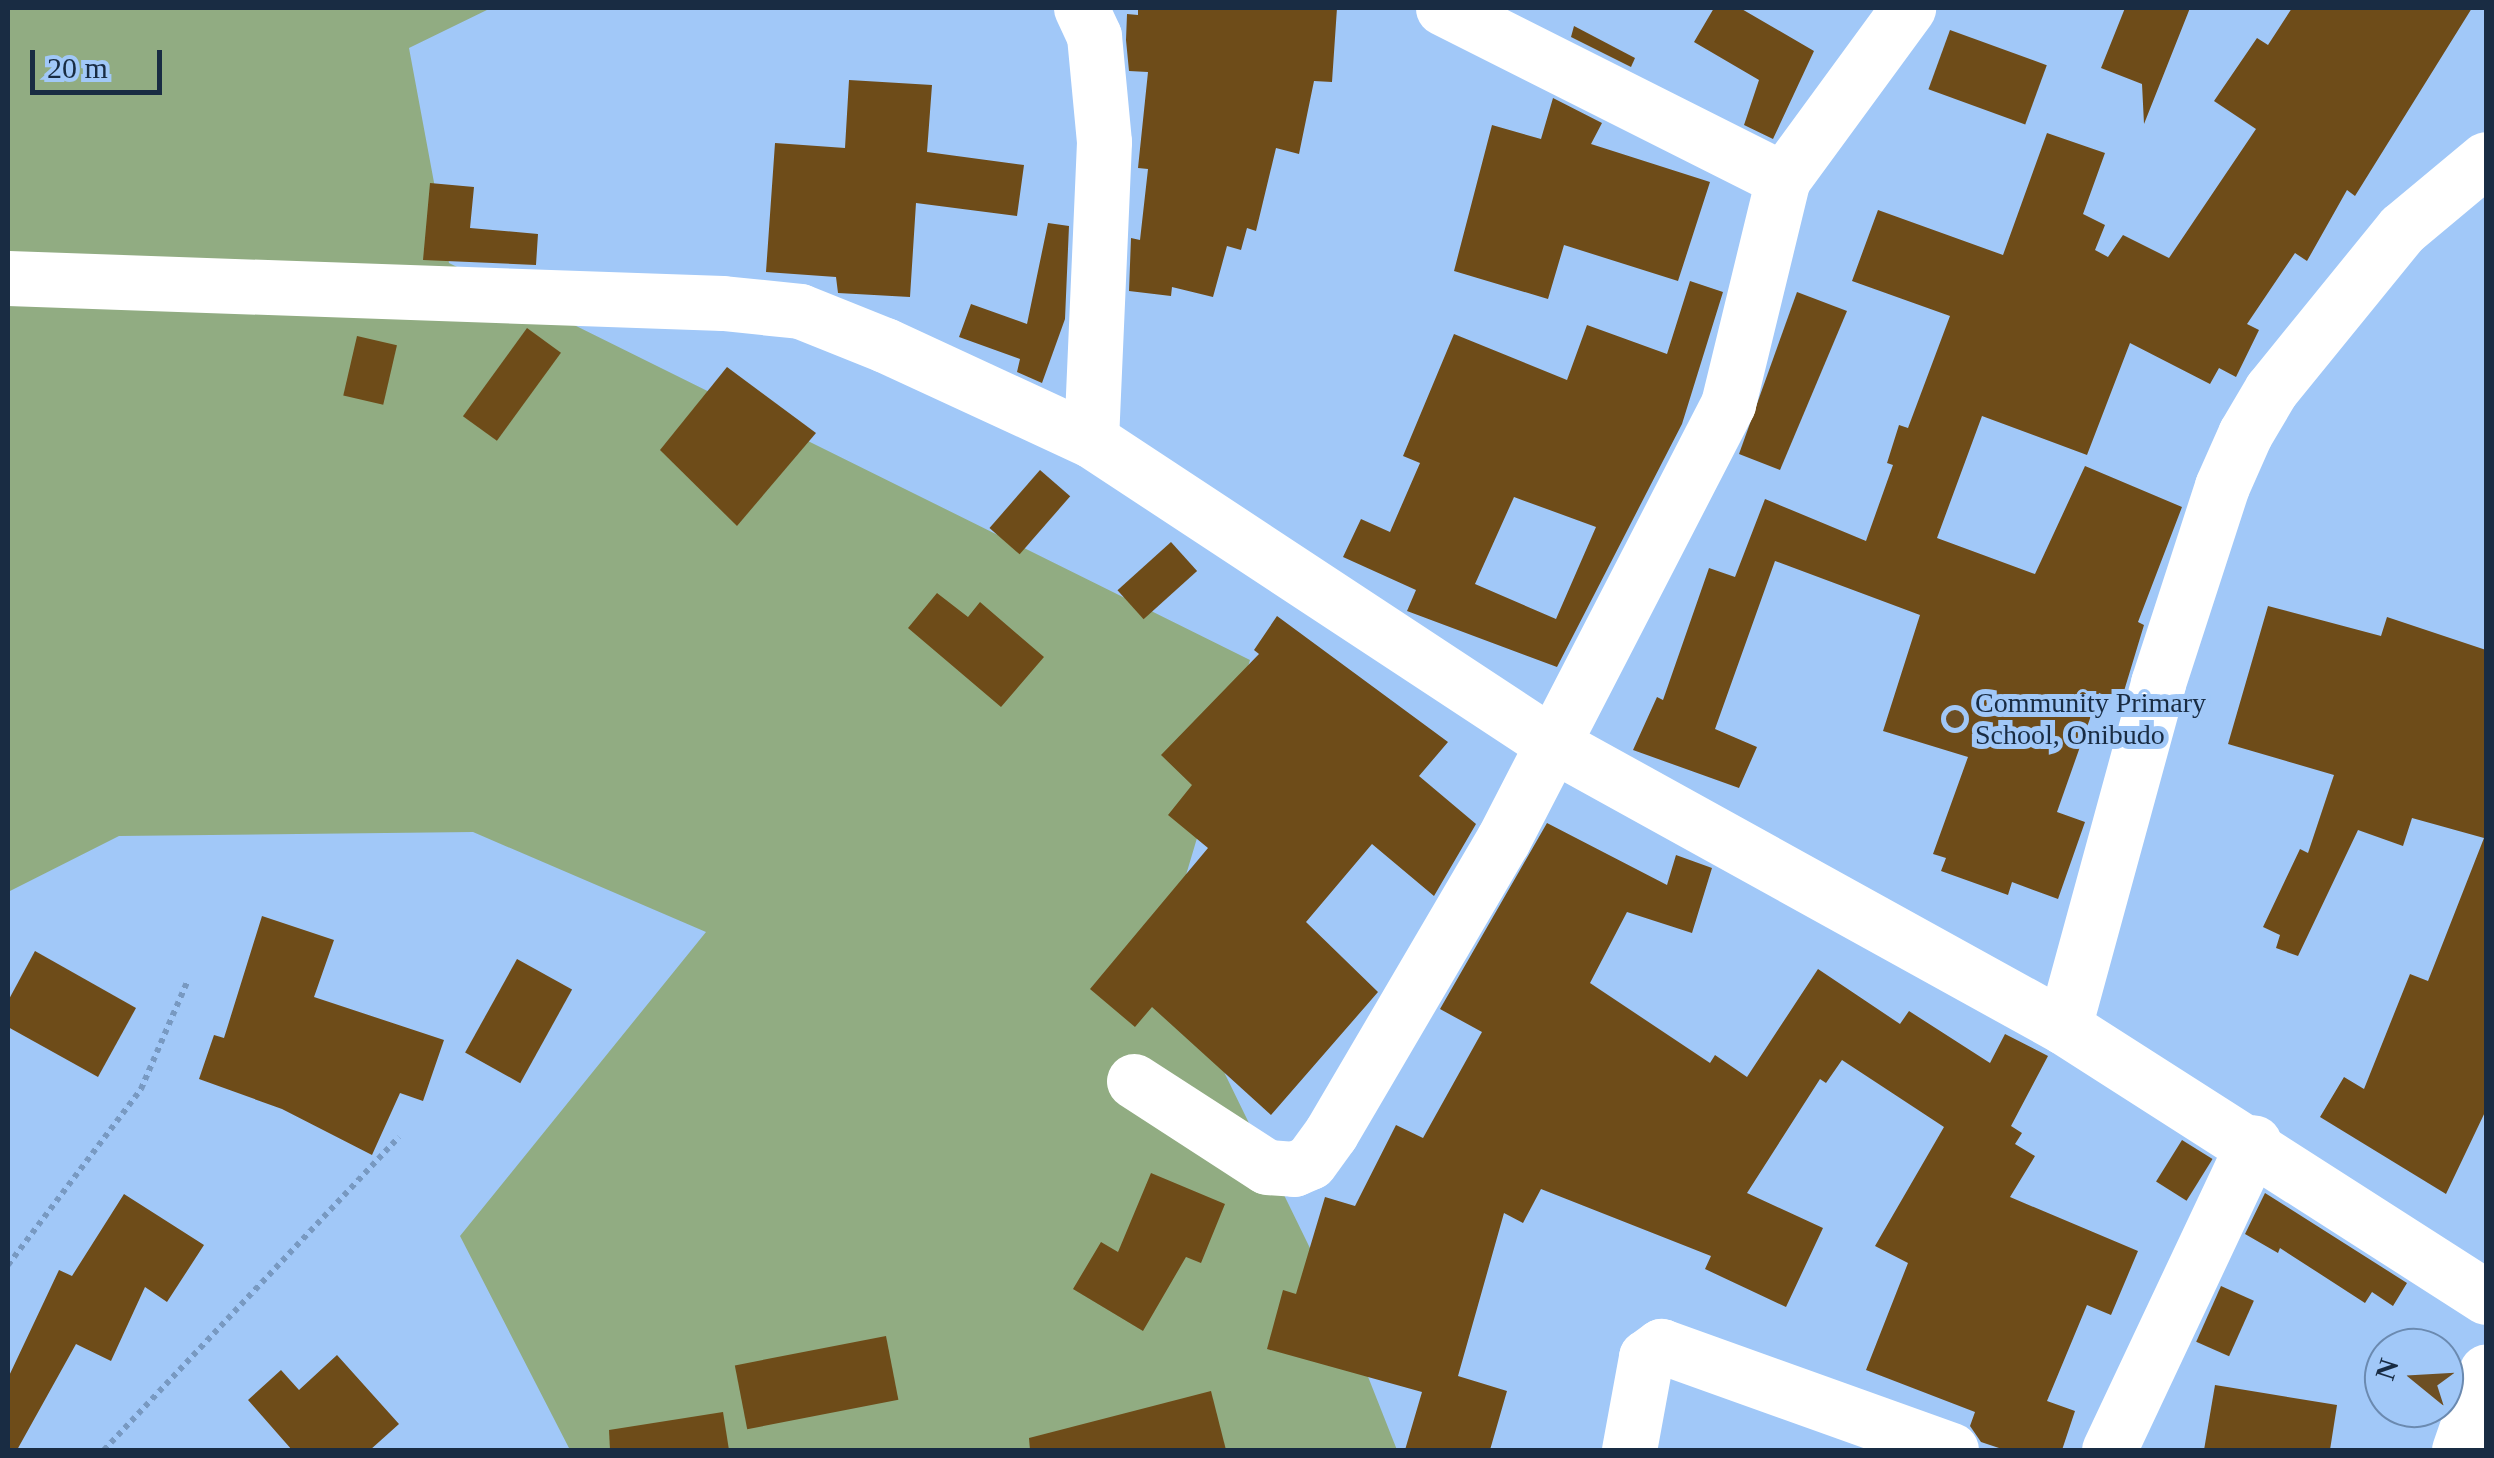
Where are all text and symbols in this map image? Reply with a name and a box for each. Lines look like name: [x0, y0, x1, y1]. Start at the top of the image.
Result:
scale bar: [35, 30, 168, 92]
text: 20 m: [47, 51, 108, 84]
place label: Community Primary School, Onibudo: [1975, 686, 2206, 752]
marker: Community Primary School, Onibudo: [1944, 708, 1966, 730]
north arrow: [2364, 1328, 2464, 1428]
text: N: [2369, 1355, 2405, 1384]

